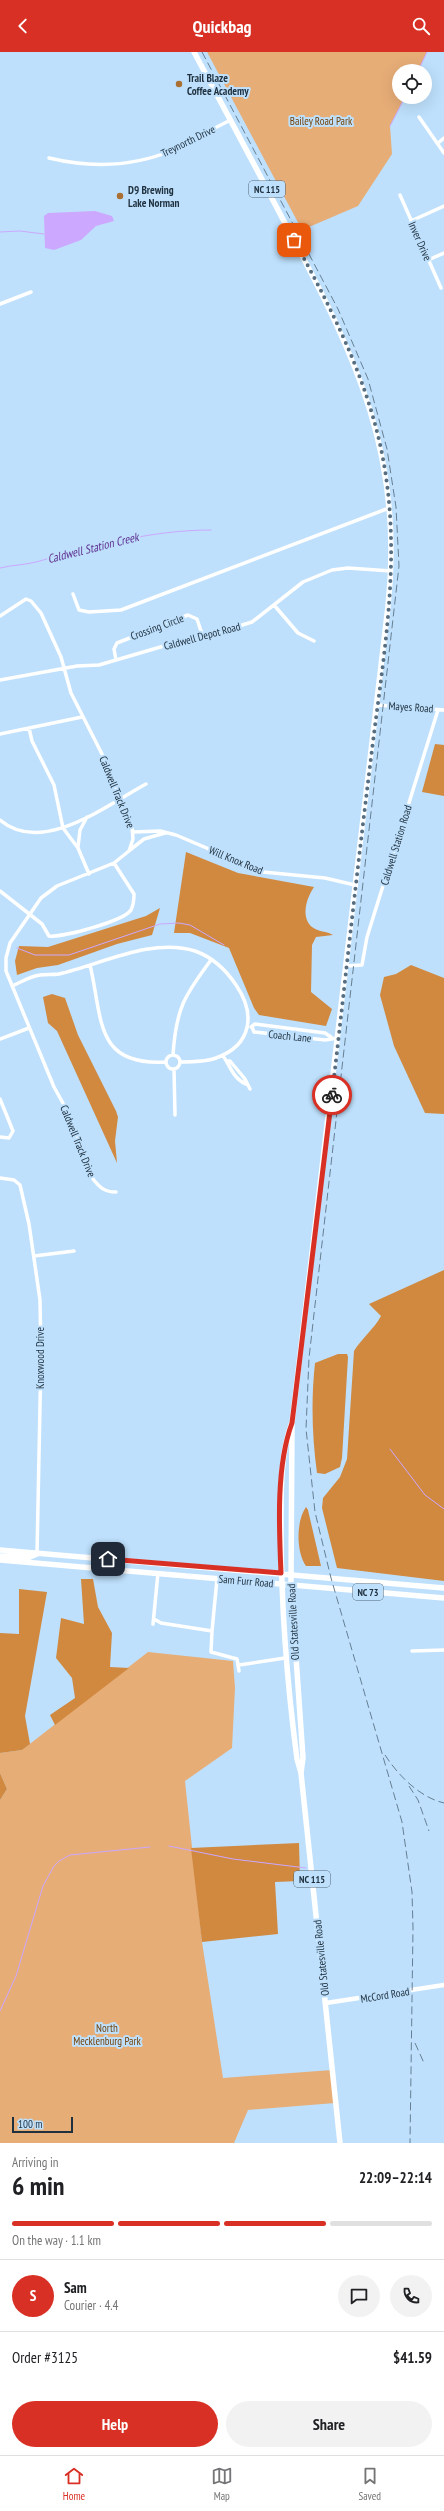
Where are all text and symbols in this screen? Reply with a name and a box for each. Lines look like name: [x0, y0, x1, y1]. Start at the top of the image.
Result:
icon: back: [12, 15, 34, 37]
text: Quickbag: [192, 15, 252, 38]
icon: search: [410, 15, 432, 37]
map controls: [392, 64, 432, 104]
button: locate: [392, 64, 432, 104]
place label: Trail Blaze Coffee Academy: [187, 71, 249, 98]
marker: Trail Blaze Coffee Academy: [174, 79, 184, 89]
park label: Bailey Road Park: [290, 114, 353, 128]
street label: Treynorth Drive: [159, 122, 218, 160]
road number: NC 115: [249, 181, 285, 197]
place label: D9 Brewing Lake Norman: [128, 183, 179, 210]
marker: D9 Brewing Lake Norman: [115, 191, 125, 201]
street label: Inver Drive: [405, 219, 435, 263]
pin: [277, 223, 311, 257]
icon: bag: [283, 229, 305, 251]
water label: Caldwell Station Creek: [46, 529, 141, 566]
street label: Crossing Circle: [128, 611, 186, 643]
street label: Caldwell Depot Road: [162, 619, 242, 653]
street label: Mayes Road: [388, 698, 434, 716]
street label: Caldwell Track Drive: [96, 754, 138, 830]
street label: Caldwell Station Road: [377, 803, 415, 887]
street label: Will Knox Road: [207, 843, 265, 877]
street label: Coach Lane: [268, 1027, 313, 1045]
courier: [312, 1075, 352, 1115]
icon: bike: [321, 1084, 343, 1106]
street label: Caldwell Track Drive: [57, 1103, 99, 1179]
street label: Knoxwood Drive: [33, 1327, 47, 1389]
pin: [91, 1542, 125, 1576]
icon: home: [97, 1548, 119, 1570]
street label: Sam Furr Road: [218, 1572, 274, 1590]
street label: Old Statesville Road: [284, 1583, 302, 1661]
road number: NC 73: [353, 1584, 383, 1600]
road number: NC 115: [294, 1871, 330, 1887]
street label: Old Statesville Road: [310, 1919, 332, 1997]
street label: McCord Road: [360, 1984, 411, 2006]
park label: North Mecklenburg Park: [73, 2021, 142, 2048]
scale bar: [12, 2115, 73, 2134]
text: 100 m: [18, 2117, 42, 2131]
text: Arriving in: [12, 2154, 59, 2171]
text: 22:09–22:14: [359, 2168, 432, 2187]
text: 6 min: [12, 2169, 65, 2202]
text: On the way · 1.1 km: [12, 2232, 101, 2249]
button: chat: [338, 2275, 380, 2317]
button: phone: [390, 2275, 432, 2317]
text: Sam: [64, 2278, 87, 2297]
text: S: [30, 2286, 36, 2305]
text: Courier · 4.4: [64, 2297, 118, 2314]
text: Order #3125: [12, 2348, 78, 2367]
text: $41.59: [393, 2348, 432, 2367]
button: Help: [12, 2401, 218, 2447]
button: Share: [226, 2401, 432, 2447]
tab: Home: [63, 2465, 85, 2503]
tab: Map: [211, 2465, 233, 2503]
tab: Saved: [358, 2465, 381, 2503]

